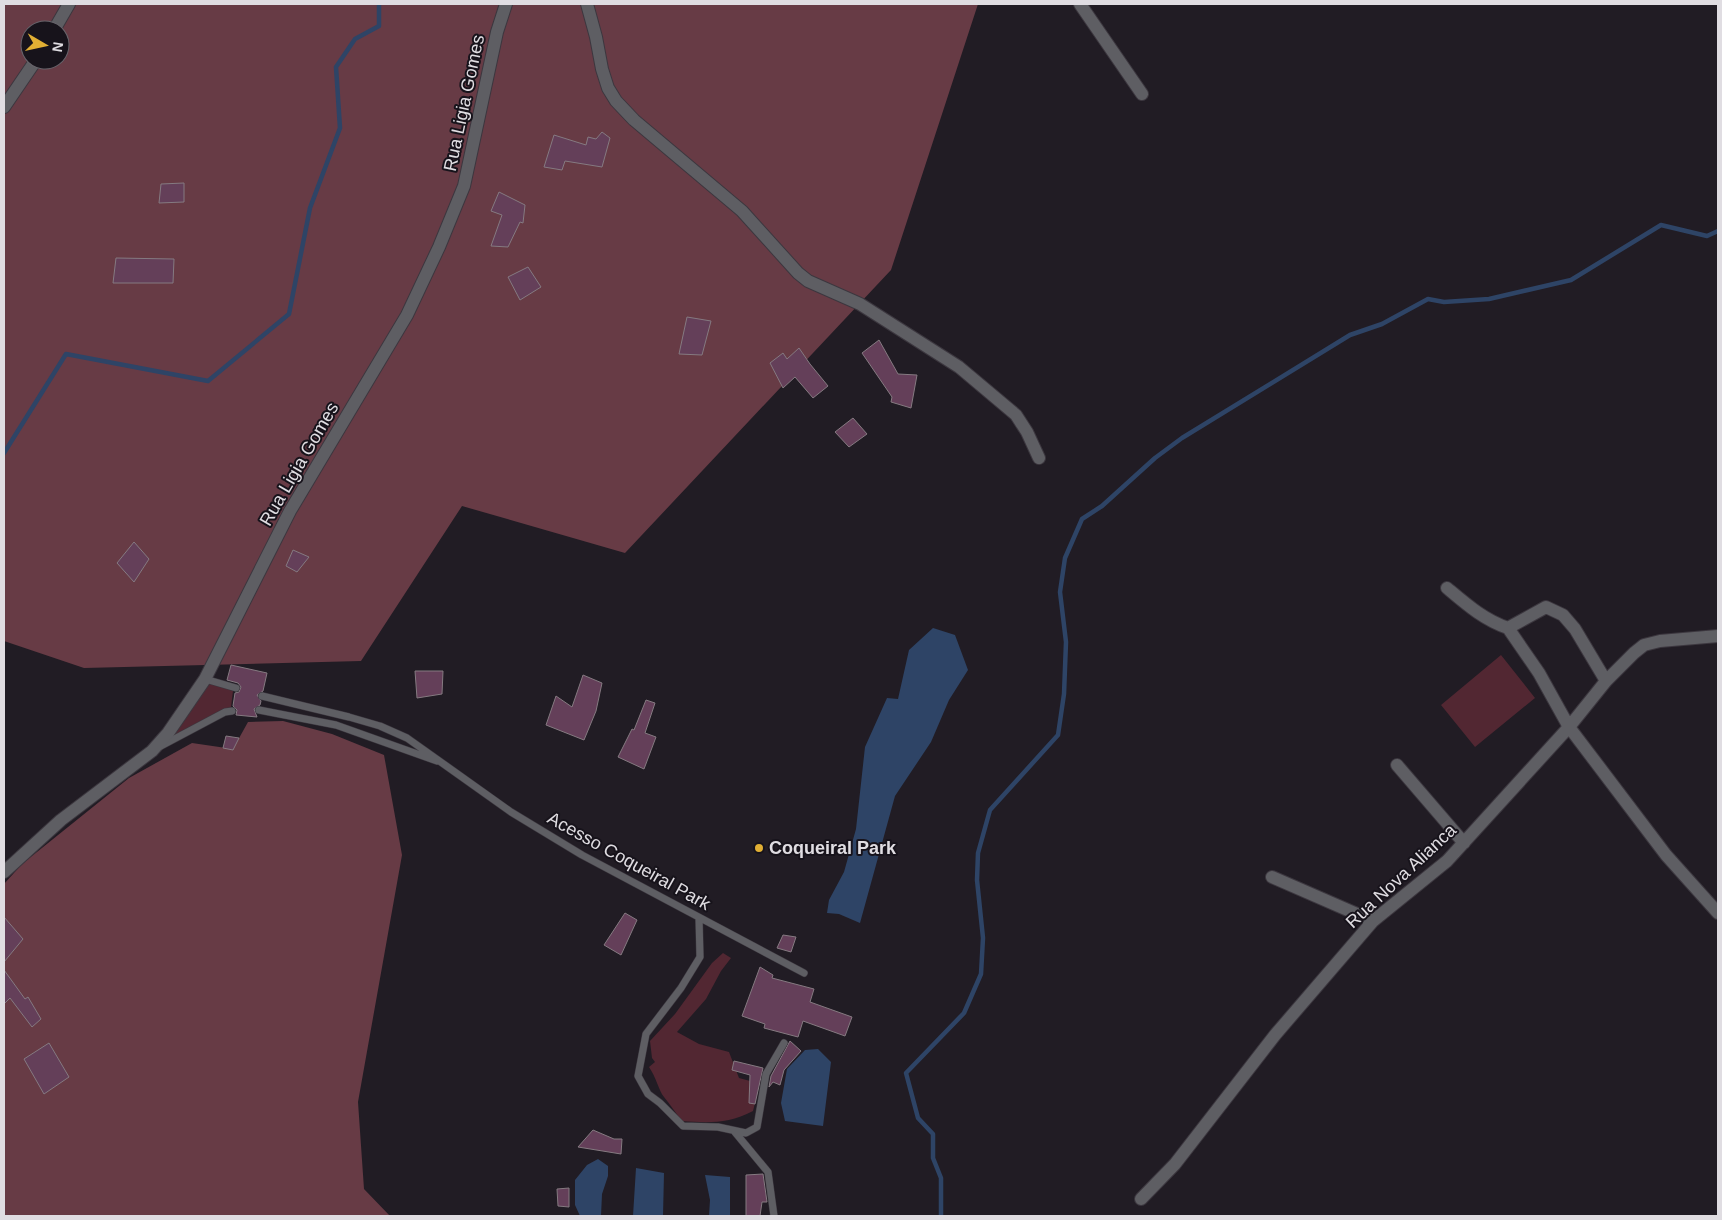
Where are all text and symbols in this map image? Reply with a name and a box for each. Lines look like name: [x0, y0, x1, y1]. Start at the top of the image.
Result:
north arrow: [20, 20, 70, 70]
street label: Rua Ligia Gomes: [440, 33, 488, 173]
text: N: [49, 41, 67, 53]
street label: Rua Ligia Gomes: [256, 399, 342, 529]
street label: Acesso Coqueiral Park: [544, 808, 715, 915]
street label: Rua Nova Alianca: [1342, 819, 1461, 932]
place label: Coqueiral Park: [769, 838, 897, 858]
marker: Coqueiral Park: [753, 842, 765, 854]

